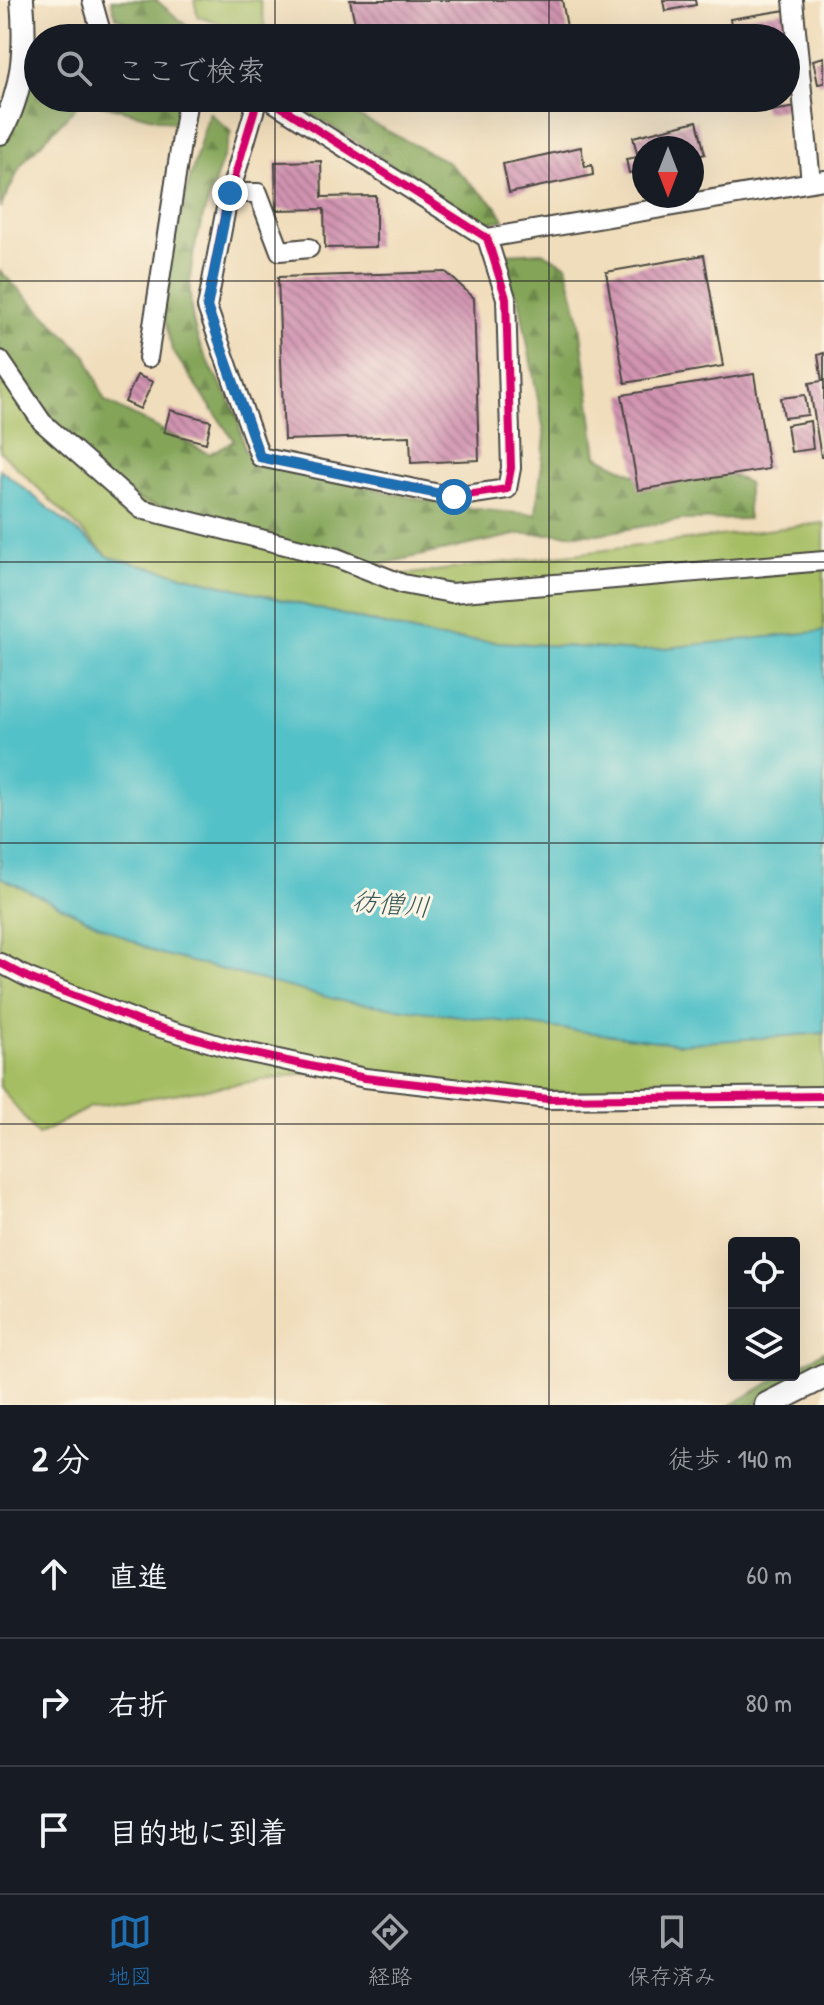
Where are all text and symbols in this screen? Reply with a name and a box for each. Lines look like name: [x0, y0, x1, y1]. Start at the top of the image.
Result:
search box: [24, 24, 800, 112]
icon: search: [52, 46, 96, 90]
text: ここで検索: [116, 50, 266, 90]
north arrow: [632, 136, 704, 208]
route end: [212, 175, 248, 211]
route start: [436, 479, 472, 515]
water label: 彷僧川: [351, 883, 431, 924]
map controls: [728, 1237, 800, 1381]
button: locate: [728, 1237, 800, 1309]
button: layers: [728, 1309, 800, 1381]
text: 2 分: [32, 1436, 90, 1482]
text: 徒歩 · 140 m: [668, 1441, 792, 1476]
icon: ahead: [32, 1552, 76, 1596]
text: 直進: [108, 1556, 168, 1596]
text: 60 m: [746, 1557, 792, 1592]
icon: right: [32, 1680, 76, 1724]
text: 右折: [108, 1684, 168, 1724]
text: 80 m: [745, 1685, 792, 1720]
icon: arrive: [32, 1808, 76, 1852]
text: 目的地に到着: [108, 1812, 288, 1852]
tab: 地図: [108, 1910, 152, 1991]
tab: 経路: [368, 1910, 412, 1991]
tab: 保存済み: [628, 1910, 716, 1991]

